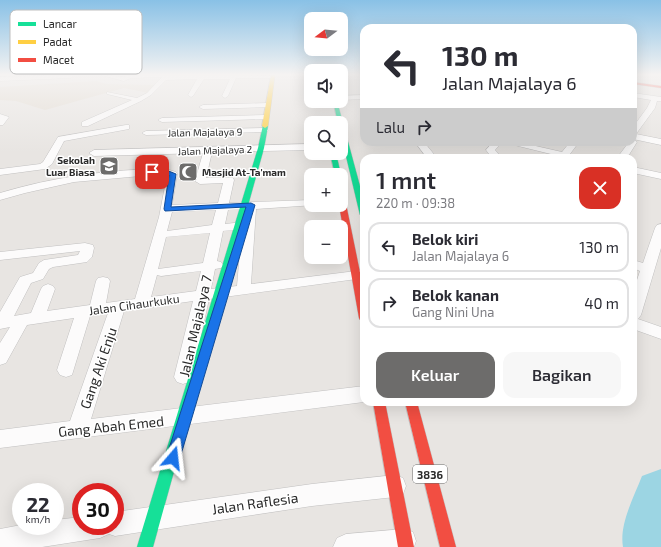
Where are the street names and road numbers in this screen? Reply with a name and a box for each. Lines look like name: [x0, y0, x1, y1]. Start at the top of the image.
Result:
street label: Jalan Majalaya 9: [168, 125, 243, 139]
street label: Jalan Majalaya 2: [177, 143, 253, 157]
street label: Jalan Majalaya 7: [175, 273, 215, 379]
street label: Jalan Cihaurkuku: [88, 291, 180, 317]
street label: Gang Aki Enju: [76, 325, 120, 411]
street label: Gang Abah Emed: [57, 412, 165, 440]
road number: 3836: [413, 465, 447, 483]
street label: Jalan Raflesia: [211, 489, 299, 517]

